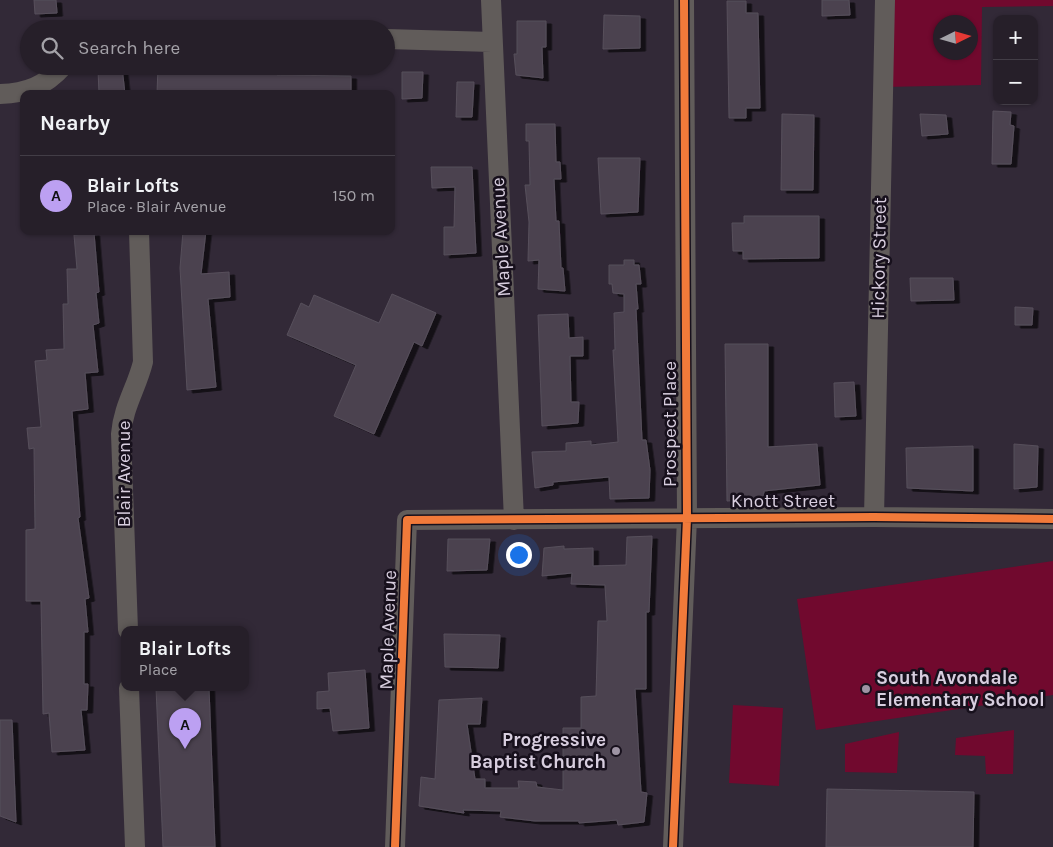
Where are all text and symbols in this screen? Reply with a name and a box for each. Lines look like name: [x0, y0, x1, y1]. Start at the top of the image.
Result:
north arrow: [933, 15, 978, 60]
map controls: [993, 15, 1038, 105]
button: +: [993, 15, 1038, 60]
search box: [20, 20, 395, 75]
icon: search: [38, 34, 66, 62]
text: Search here: [78, 37, 180, 59]
button: −: [993, 60, 1038, 105]
text: Nearby: [40, 111, 110, 135]
text: Blair Lofts: [87, 175, 179, 197]
street label: Maple Avenue: [487, 177, 515, 297]
text: A: [51, 186, 61, 205]
text: 150 m: [332, 186, 375, 205]
text: Place · Blair Avenue: [87, 197, 226, 216]
street label: Hickory Street: [867, 197, 891, 319]
street label: Prospect Place: [659, 361, 681, 487]
street label: Blair Avenue: [113, 420, 135, 528]
street label: Knott Street: [731, 490, 835, 512]
your location: [506, 542, 532, 568]
street label: Maple Avenue: [375, 570, 401, 690]
popup: [121, 626, 249, 691]
text: Blair Lofts: [139, 638, 231, 660]
text: Place: [139, 660, 177, 679]
place label: South Avondale Elementary School: [876, 667, 1045, 711]
marker: South Avondale Elementary School: [860, 683, 872, 695]
pin: A: [169, 708, 201, 749]
place label: Progressive Baptist Church: [470, 729, 606, 773]
marker: Progressive Baptist Church: [610, 745, 622, 757]

